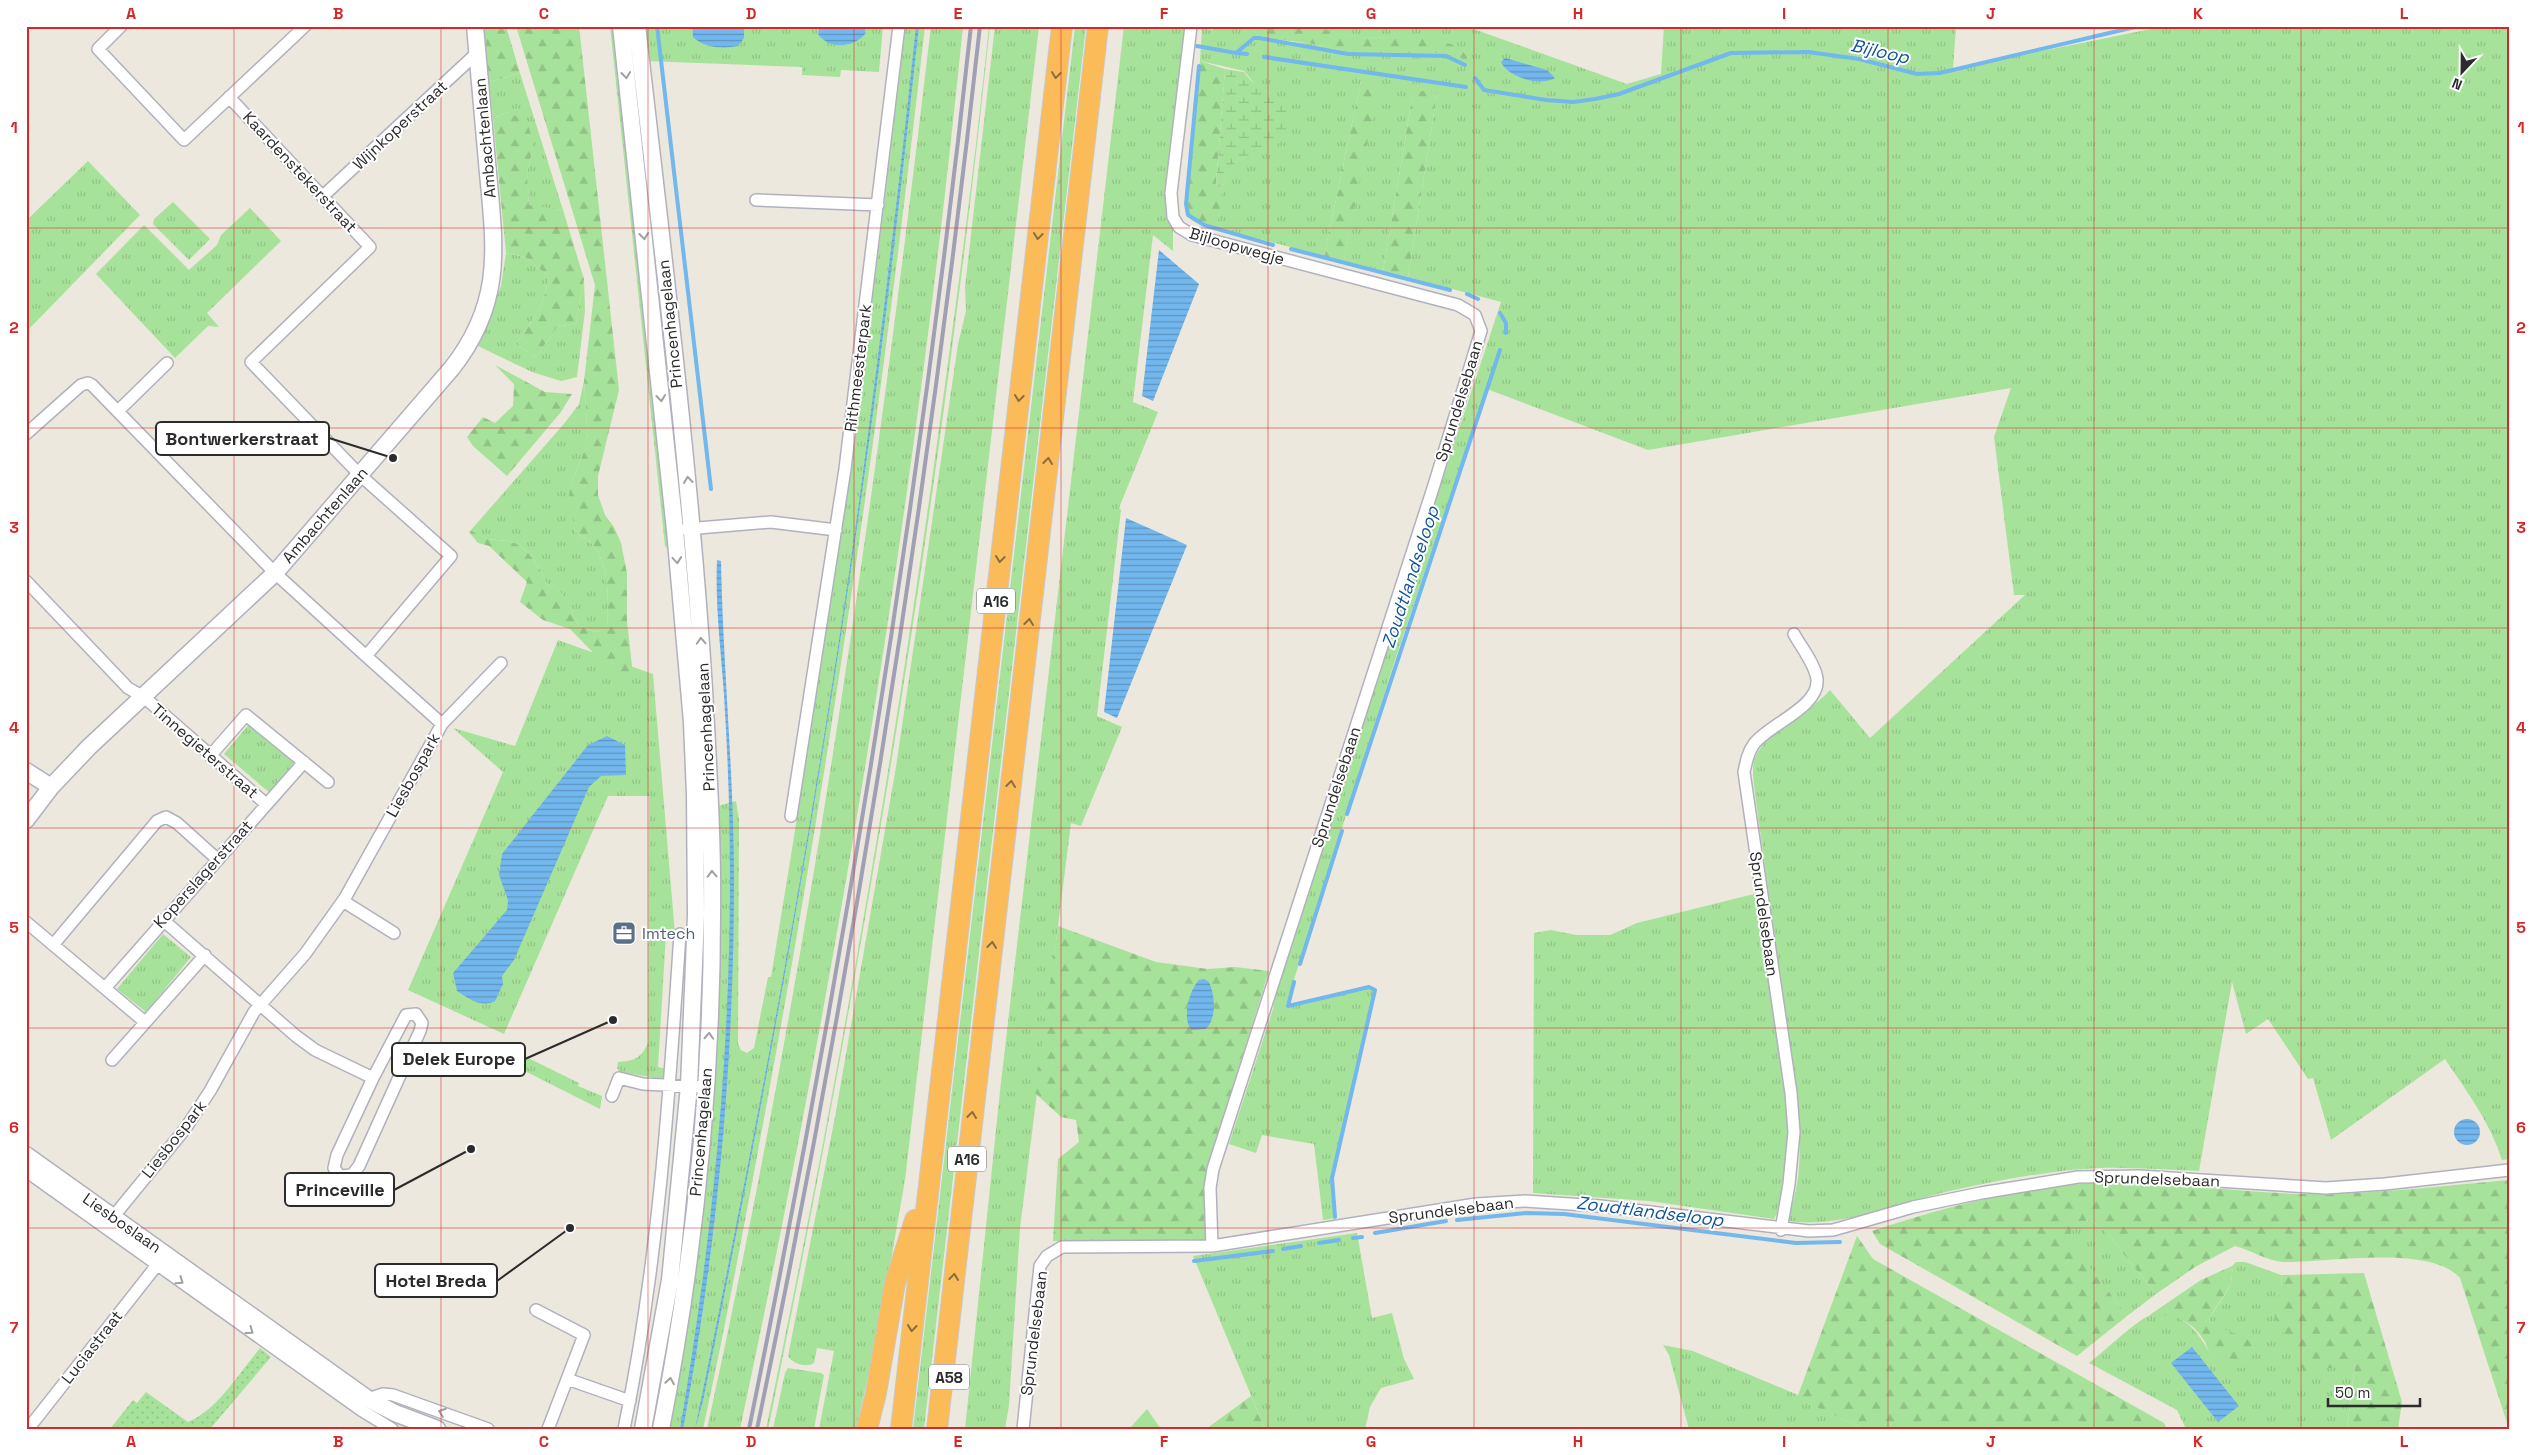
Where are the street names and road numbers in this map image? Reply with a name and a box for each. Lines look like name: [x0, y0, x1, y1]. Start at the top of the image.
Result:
street label: Wijnkoperstraat: [348, 76, 452, 174]
street label: Ambachtenlaan: [469, 77, 501, 199]
street label: Kaardenstekerstraat: [238, 107, 362, 237]
street label: Bijloopwegje: [1187, 222, 1287, 270]
street label: Princenhagelaan: [653, 259, 687, 389]
street label: Rithmeesterpark: [840, 302, 876, 433]
street label: Sprundelsebaan: [1431, 338, 1487, 464]
street label: Ambachtenlaan: [277, 463, 373, 567]
road number: A16: [977, 588, 1015, 614]
street label: Princenhagelaan: [692, 662, 720, 792]
street label: Tinnegieterstraat: [147, 699, 263, 803]
street label: Sprundelsebaan: [1307, 724, 1365, 850]
street label: Liesbospark: [381, 729, 445, 821]
street label: Koperslagerstraat: [149, 815, 257, 933]
street label: Sprundelsebaan: [1745, 850, 1783, 978]
street label: Princenhagelaan: [685, 1067, 717, 1197]
street label: Liesbospark: [137, 1095, 211, 1182]
road number: A16: [948, 1146, 986, 1172]
street label: Sprundelsebaan: [2094, 1166, 2220, 1192]
street label: Liesboslaan: [79, 1188, 165, 1258]
street label: Sprundelsebaan: [1387, 1192, 1515, 1228]
street label: Sprundelsebaan: [1016, 1269, 1052, 1397]
street label: Luciastraat: [57, 1306, 127, 1388]
road number: A58: [929, 1364, 969, 1390]

